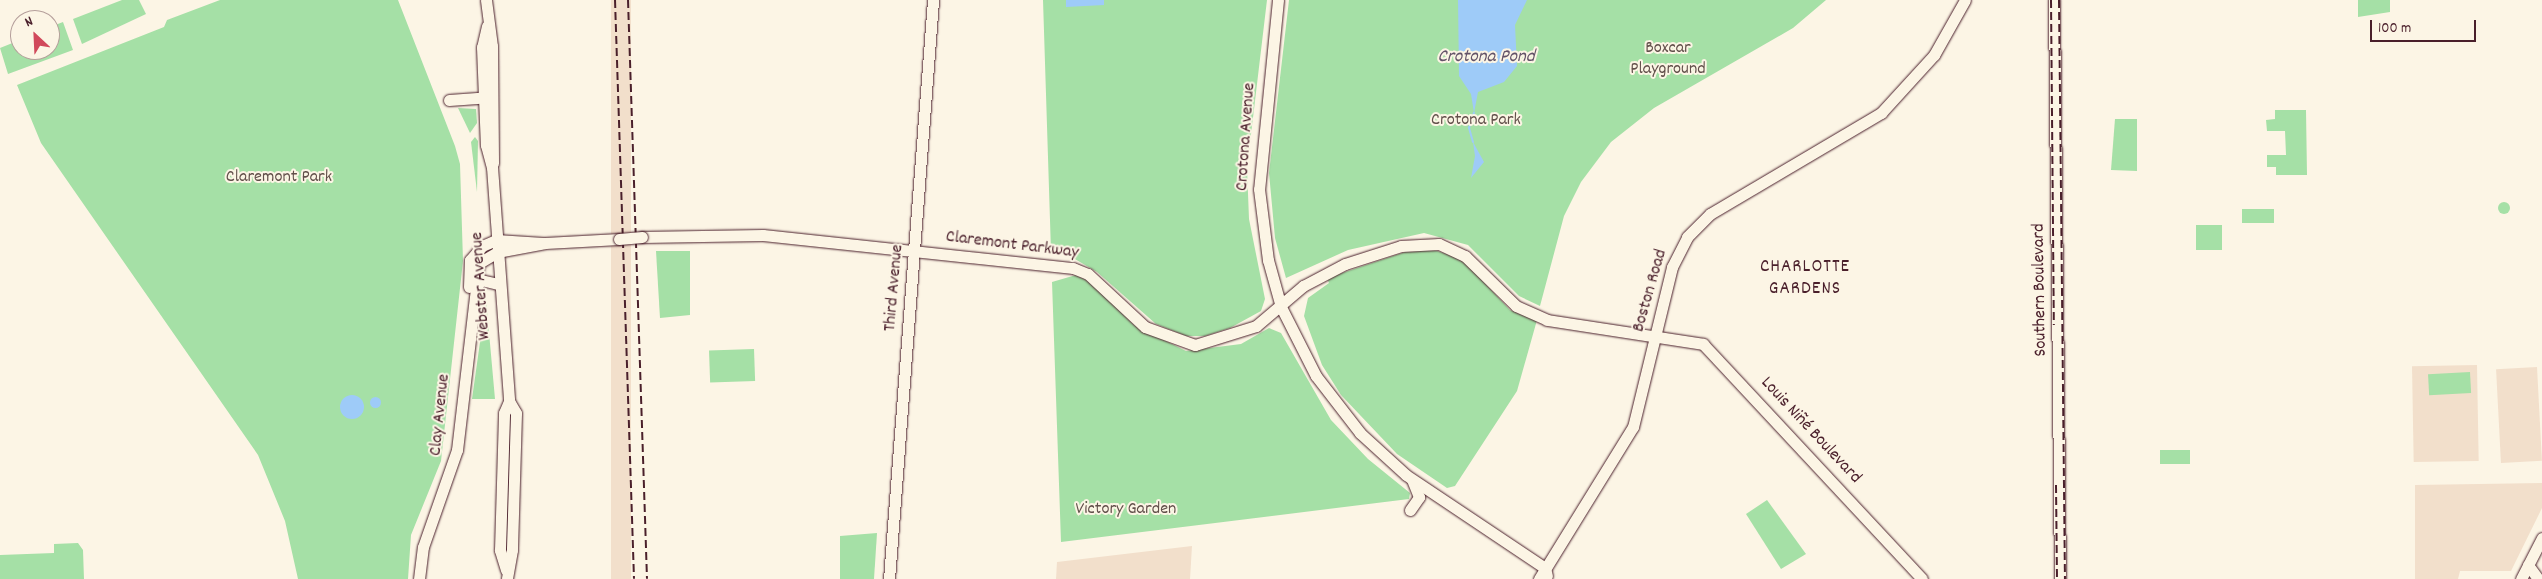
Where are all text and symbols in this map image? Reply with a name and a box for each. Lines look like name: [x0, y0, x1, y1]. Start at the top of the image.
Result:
north arrow: [10, 10, 60, 60]
scale bar: [2372, 10, 2478, 42]
text: N: [22, 12, 36, 33]
text: 100 m: [2378, 18, 2411, 40]
park label: Boxcar Playground: [1630, 39, 1706, 82]
water label: Crotona Pond: [1437, 47, 1535, 69]
street label: Crotona Avenue: [1232, 82, 1262, 192]
park label: Crotona Park: [1431, 110, 1521, 132]
park label: Claremont Park: [226, 167, 332, 189]
street label: Southern Boulevard: [2029, 223, 2053, 357]
street label: Claremont Parkway: [944, 227, 1080, 265]
street label: Webster Avenue: [467, 231, 497, 341]
street label: Third Avenue: [880, 244, 910, 332]
street label: Boston Road: [1629, 247, 1673, 335]
district label: CHARLOTTE GARDENS: [1759, 257, 1851, 301]
street label: Clay Avenue: [426, 373, 456, 457]
street label: Louis Niñé Boulevard: [1755, 373, 1865, 489]
park label: Victory Garden: [1076, 499, 1176, 521]

